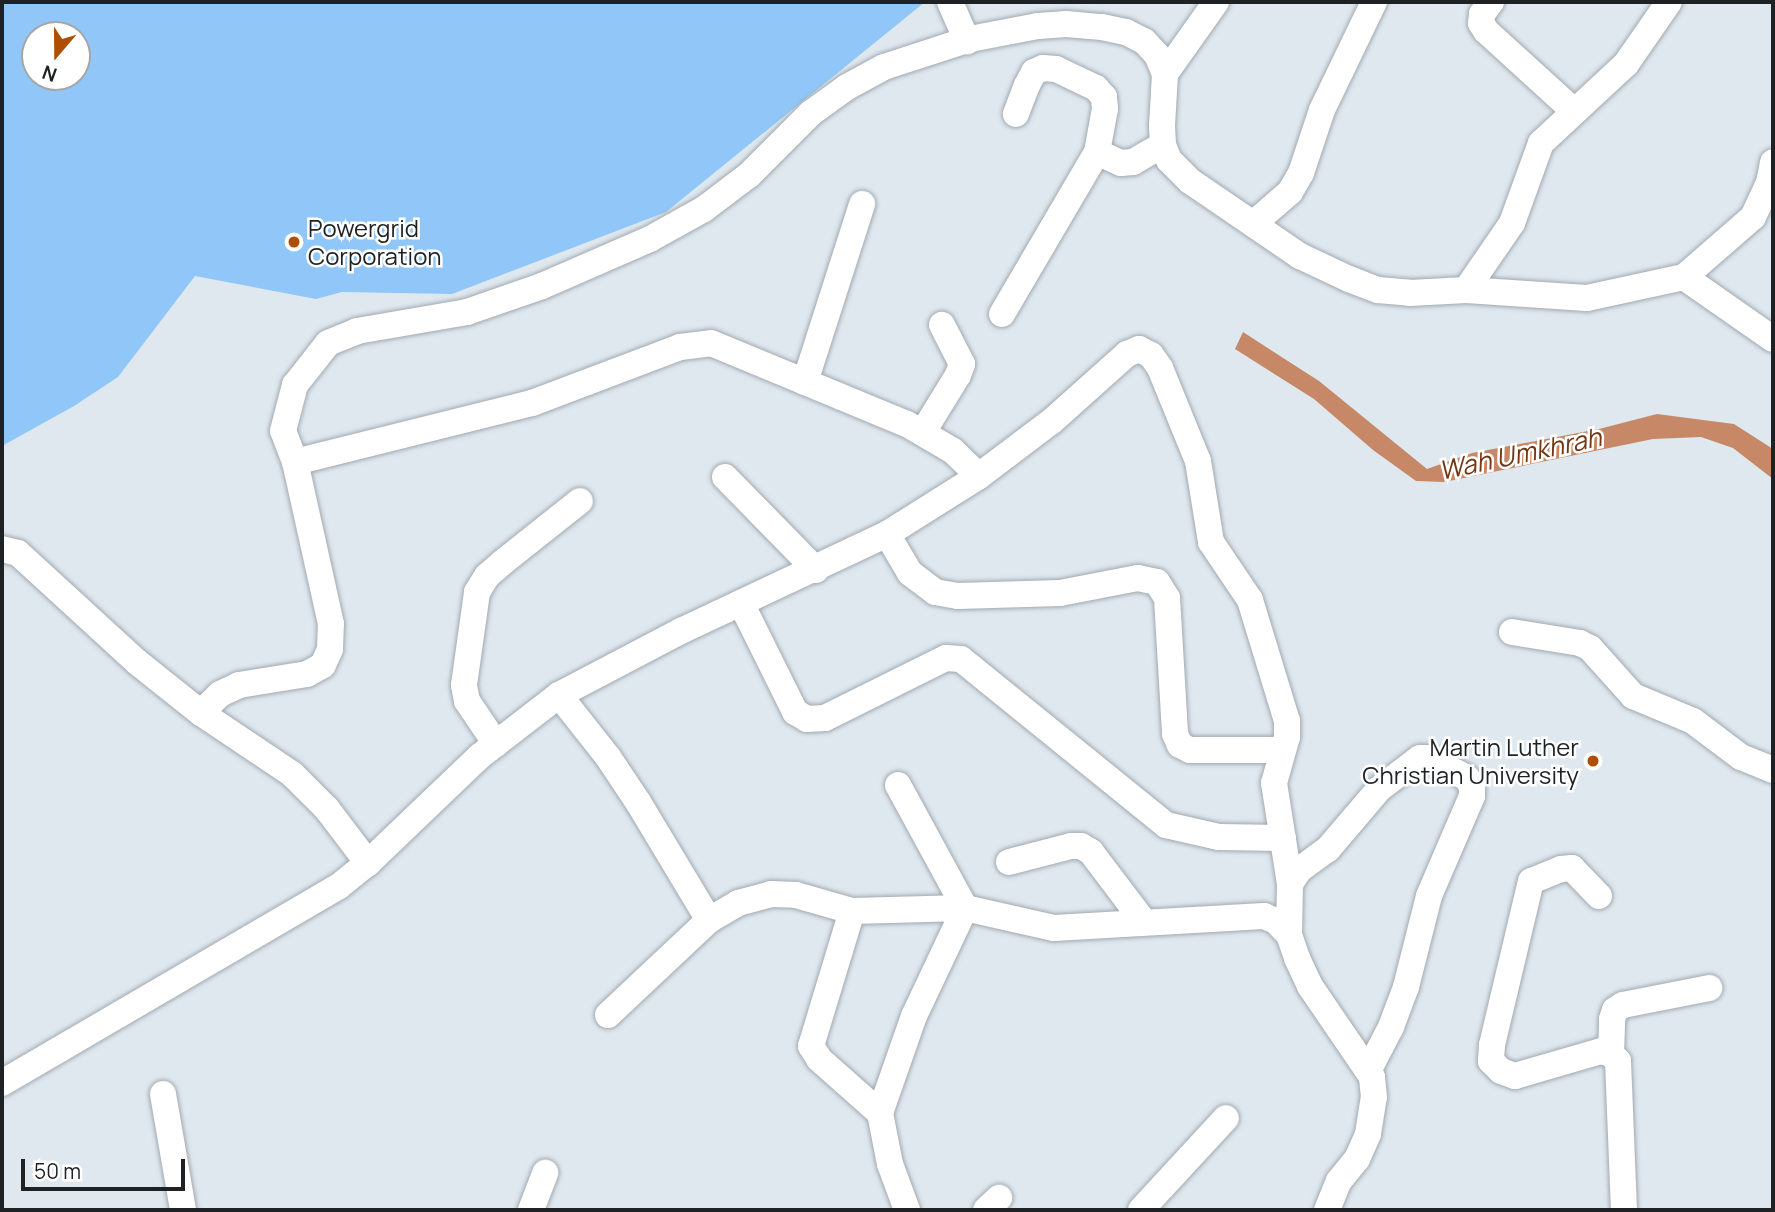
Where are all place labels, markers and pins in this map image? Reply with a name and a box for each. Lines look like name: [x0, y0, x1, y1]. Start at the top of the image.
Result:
place label: Powergrid Corporation: [308, 214, 442, 270]
marker: Powergrid Corporation: [286, 234, 302, 250]
place label: Martin Luther Christian University: [1362, 733, 1579, 789]
marker: Martin Luther Christian University: [1585, 753, 1601, 769]

